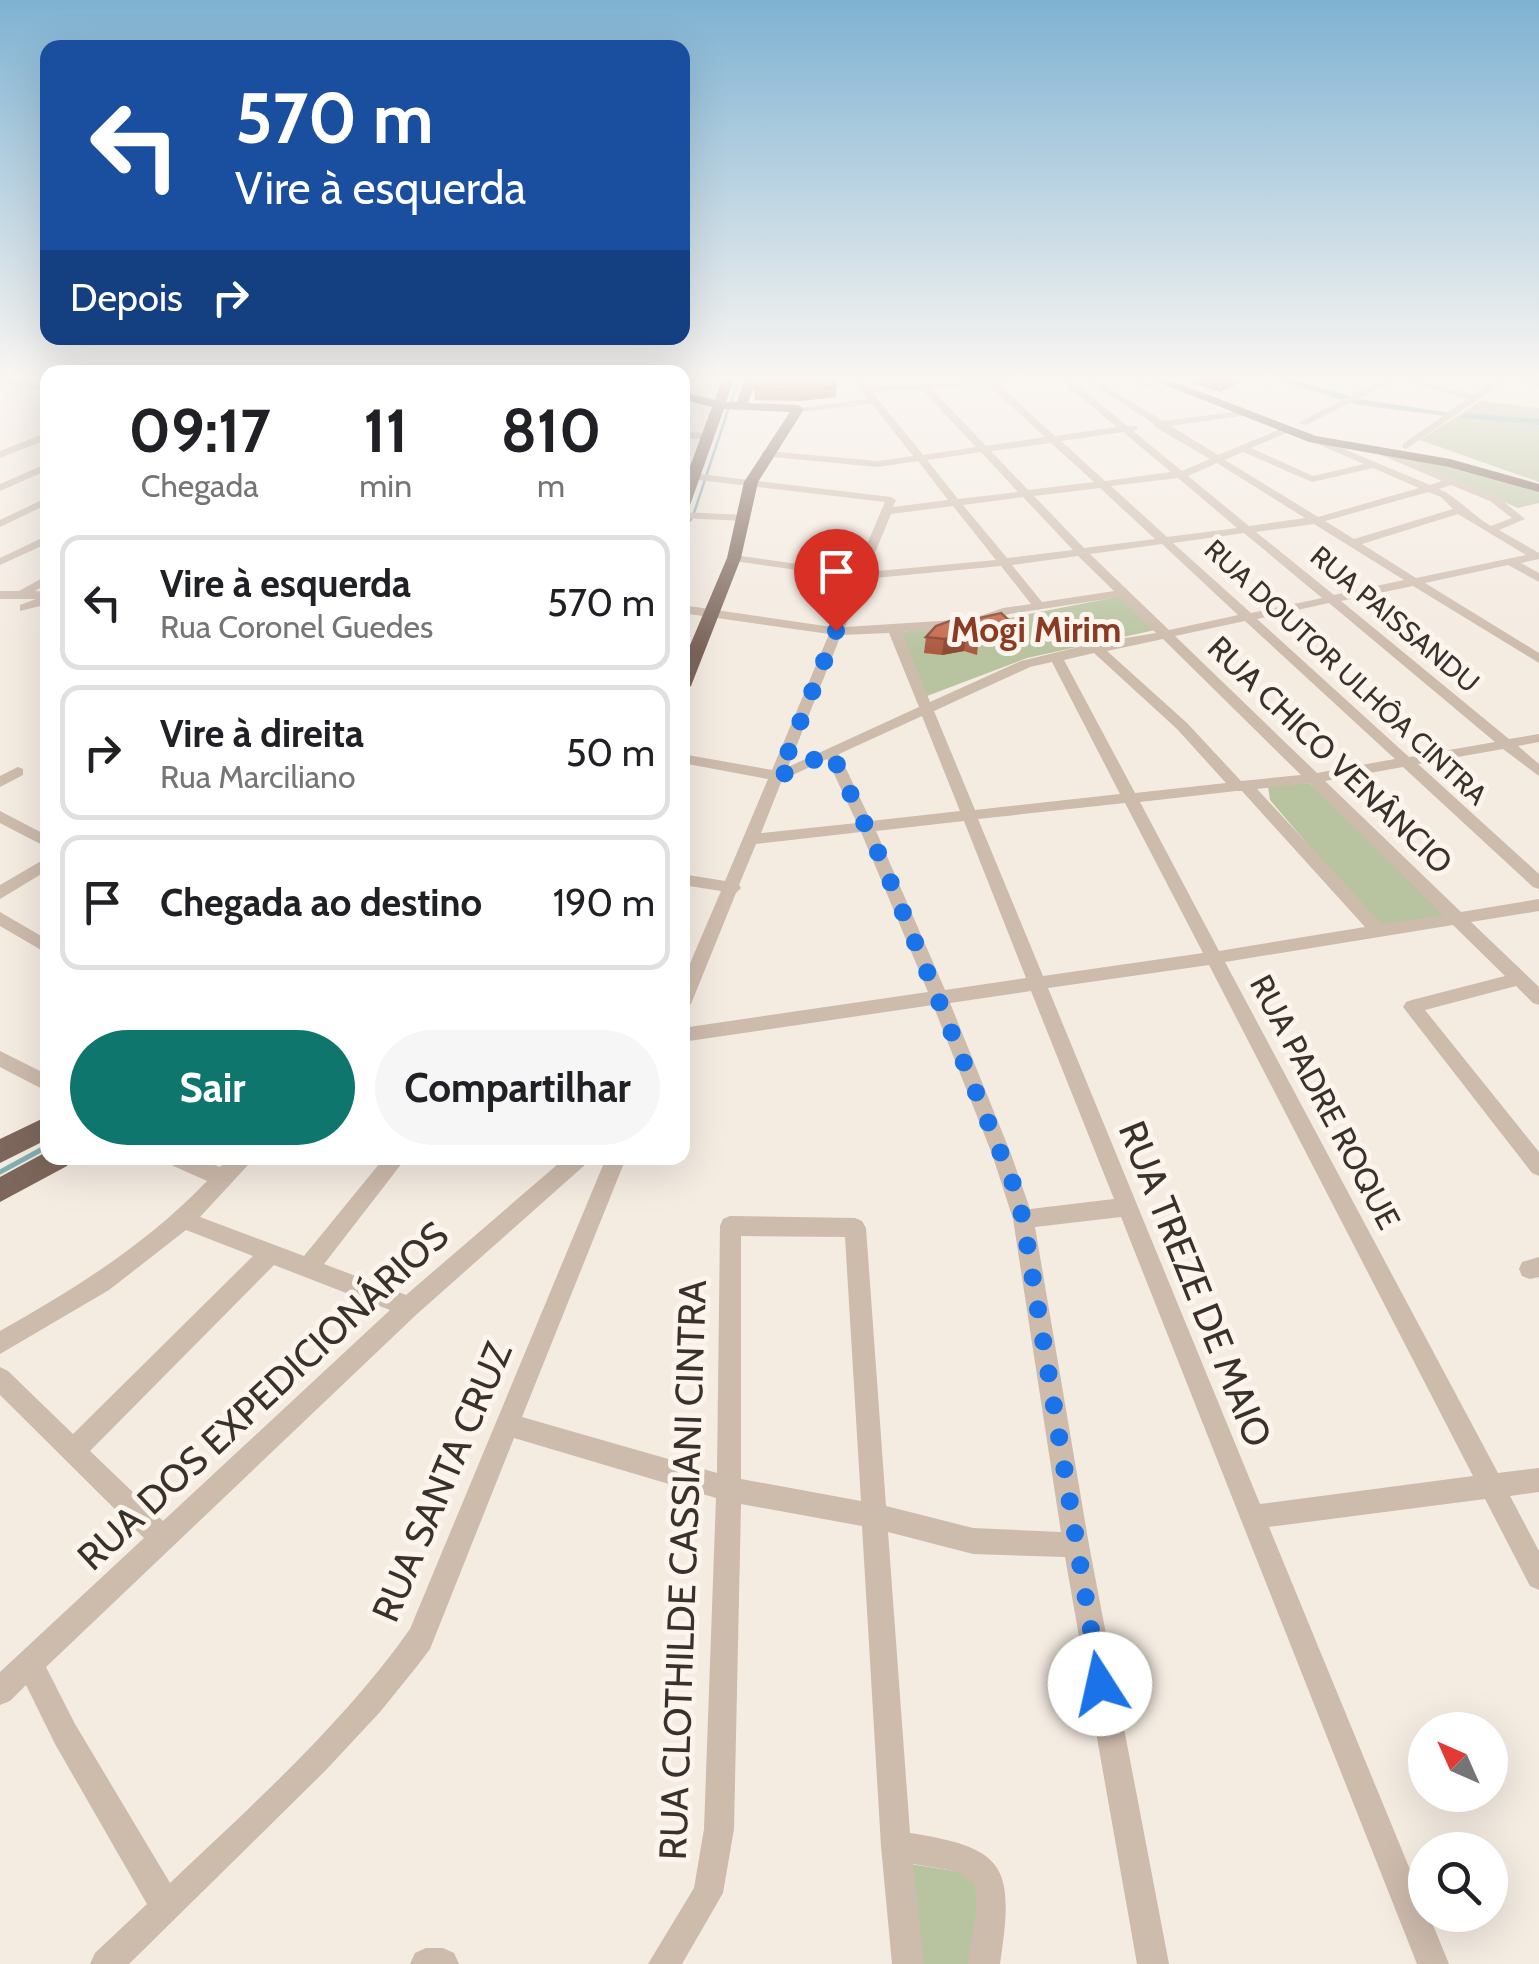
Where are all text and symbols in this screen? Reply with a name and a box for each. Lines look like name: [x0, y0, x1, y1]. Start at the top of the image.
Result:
text: 570 m: [235, 75, 434, 161]
icon: left: [70, 80, 200, 210]
text: Vire à esquerda: [235, 161, 526, 215]
icon: right: [203, 270, 258, 325]
text: Depois: [70, 274, 183, 321]
text: 09:17: [129, 394, 271, 467]
text: 11: [364, 394, 408, 467]
text: 810: [501, 394, 601, 467]
text: Chegada: [141, 466, 259, 505]
text: min: [359, 466, 412, 505]
text: m: [537, 466, 565, 505]
pin: [794, 529, 879, 632]
street label: RUA DOUTOR ULHÔA CINTRA: [1198, 532, 1495, 812]
street label: RUA PAISSANDU: [1304, 539, 1486, 699]
icon: arrive: [809, 544, 864, 599]
text: Vire à esquerda: [160, 560, 411, 607]
icon: left: [75, 575, 130, 630]
text: 570 m: [547, 579, 655, 626]
text: Rua Coronel Guedes: [160, 607, 433, 646]
district label: Mogi Mirim: [951, 608, 1121, 651]
street label: RUA CHICO VENÂNCIO: [1200, 628, 1461, 882]
text: Vire à direita: [160, 710, 364, 757]
icon: right: [75, 725, 130, 780]
text: 50 m: [566, 729, 655, 776]
text: Rua Marciliano: [160, 757, 356, 796]
icon: arrive: [75, 875, 130, 930]
text: Chegada ao destino: [160, 879, 482, 926]
text: 190 m: [553, 879, 655, 926]
street label: RUA PADRE ROQUE: [1242, 968, 1409, 1236]
button: Sair: [70, 1030, 355, 1145]
button: Compartilhar: [375, 1030, 660, 1145]
street label: RUA TREZE DE MAIO: [1109, 1114, 1282, 1453]
street label: RUA DOS EXPEDICIONÁRIOS: [68, 1211, 458, 1580]
street label: RUA CLOTHILDE CASSIANI CINTRA: [649, 1279, 716, 1861]
street label: RUA SANTA CRUZ: [362, 1335, 522, 1629]
position arrow: [1048, 1632, 1152, 1736]
north arrow: [1408, 1712, 1508, 1812]
map controls: [1408, 1712, 1508, 1932]
button: search: [1408, 1832, 1508, 1932]

